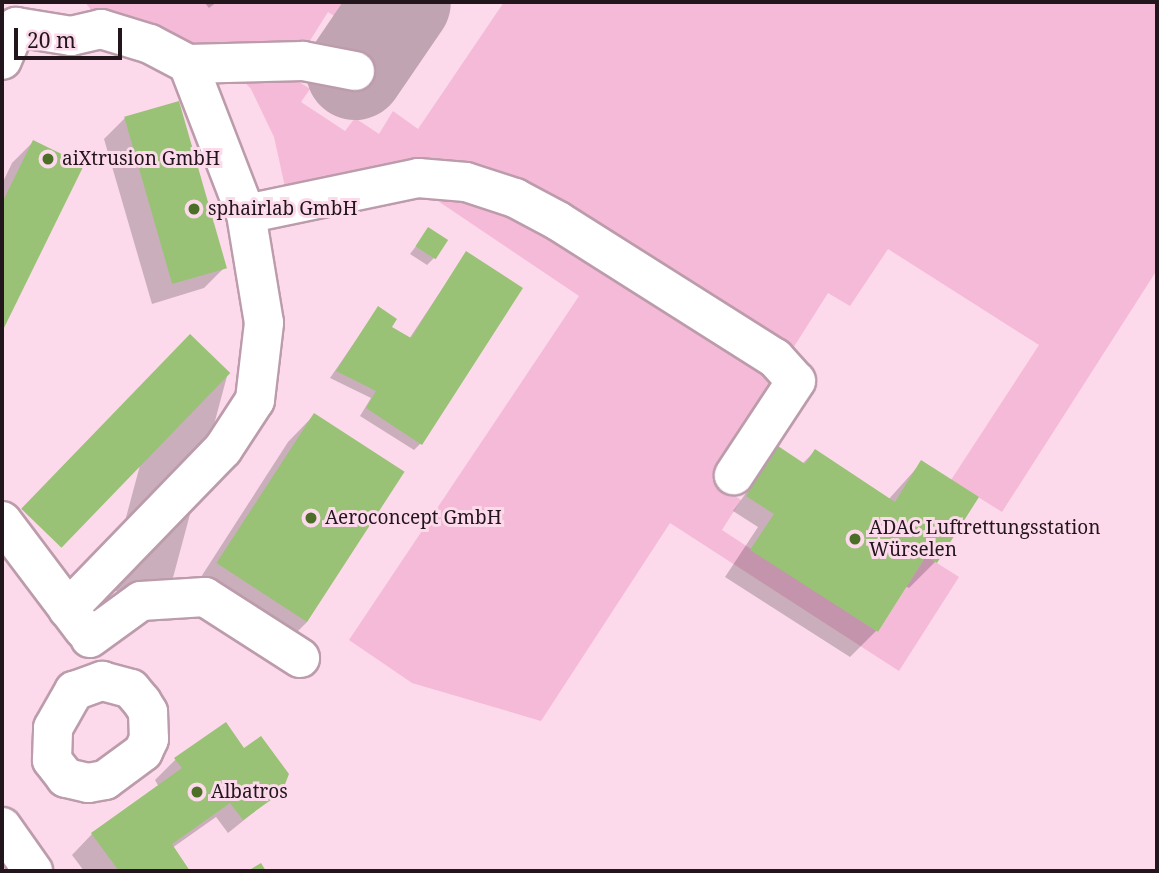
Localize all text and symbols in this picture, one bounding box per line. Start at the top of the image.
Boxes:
scale bar [18,14,126,58]
text: 20 m [27,26,76,54]
place label: aiXtrusion GmbH [62,148,220,170]
marker: aiXtrusion GmbH [40,151,56,167]
place label: sphairlab GmbH [208,198,357,220]
marker: sphairlab GmbH [186,201,202,217]
place label: Aeroconcept GmbH [325,507,502,529]
marker: Aeroconcept GmbH [303,510,319,526]
place label: ADAC Luftrettungsstation Würselen [869,517,1101,561]
marker: ADAC Luftrettungsstation Würselen [847,531,863,547]
place label: Albatros [211,781,288,803]
marker: Albatros [189,784,205,800]

